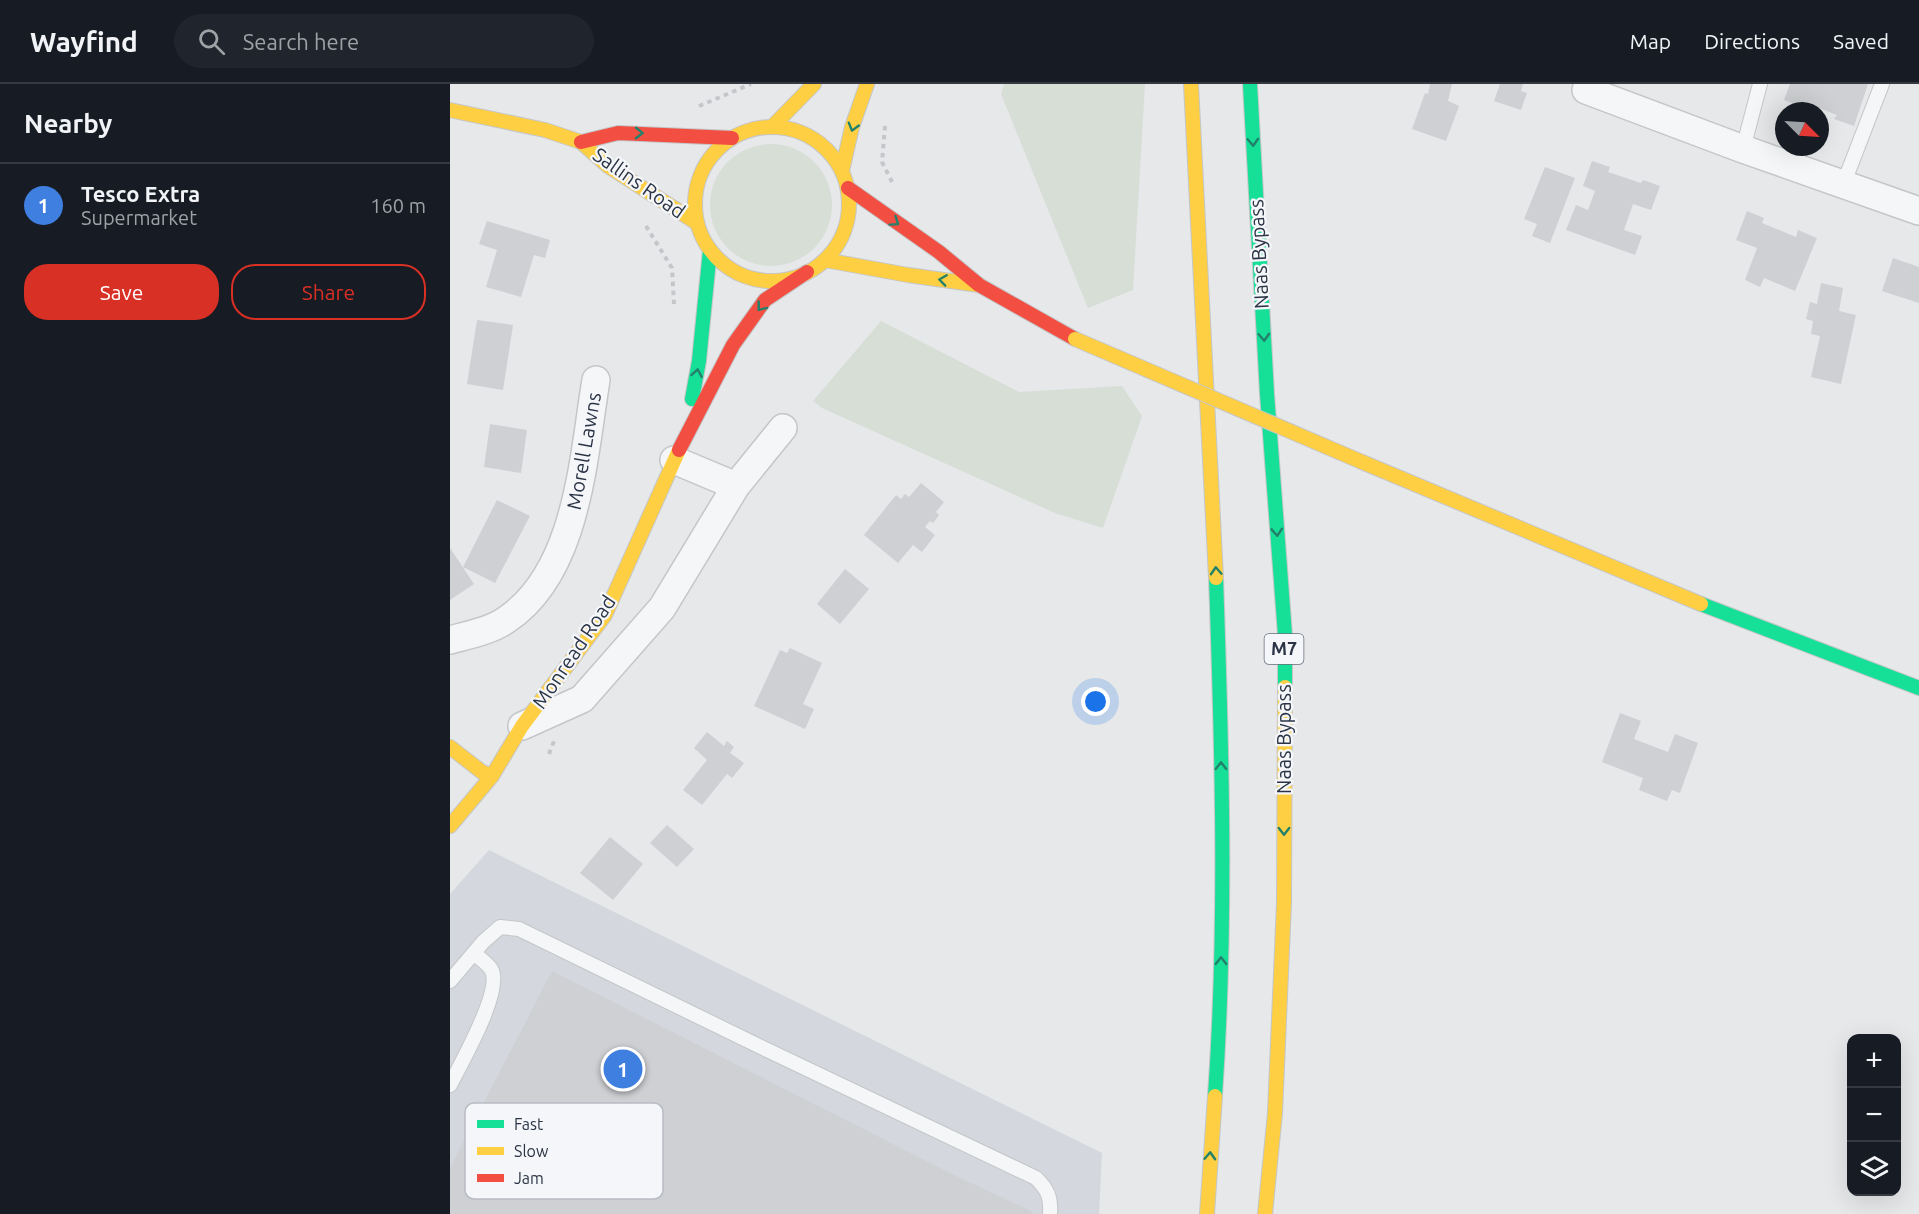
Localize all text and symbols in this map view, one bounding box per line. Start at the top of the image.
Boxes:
search box [174,14,594,68]
icon: search [195,25,228,58]
text: Wayfind [30,26,138,57]
text: Search here [243,29,359,54]
text: Map [1630,29,1671,53]
text: Directions [1704,29,1800,53]
text: Saved [1833,29,1889,53]
north arrow [1775,102,1829,156]
text: Nearby [24,109,112,138]
one-way arrow [848,121,860,132]
one-way arrow [634,126,643,139]
one-way arrow [1247,138,1260,147]
street label: Sallins Road [589,143,690,223]
text: Tesco Extra [81,181,200,206]
text: 1 [38,194,49,217]
text: 160 m [370,194,426,217]
street label: Naas Bypass [1244,199,1273,309]
text: Supermarket [81,206,197,229]
one-way arrow [888,215,899,226]
button: Save [24,264,219,320]
button: Share [231,264,426,320]
one-way arrow [939,275,948,287]
one-way arrow [757,300,768,311]
one-way arrow [1257,333,1270,342]
one-way arrow [690,368,703,378]
street label: Morell Lawns [562,390,605,511]
one-way arrow [1270,527,1283,536]
one-way arrow [1209,567,1222,576]
street label: Monread Road [527,591,620,713]
road number: M7 [1264,634,1304,664]
street label: Naas Bypass [1272,684,1295,794]
your location [1081,687,1110,716]
one-way arrow [1215,761,1227,770]
one-way arrow [1278,827,1290,836]
one-way arrow [1215,956,1227,965]
map controls [1847,1034,1901,1196]
button: + [1847,1034,1901,1088]
pin: 1 [604,1046,642,1092]
button: − [1847,1088,1901,1142]
legend [465,1103,663,1199]
text: Fast [514,1115,544,1133]
text: Slow [514,1142,549,1160]
button: layers [1847,1142,1901,1196]
one-way arrow [1204,1151,1217,1160]
text: Jam [514,1169,544,1187]

